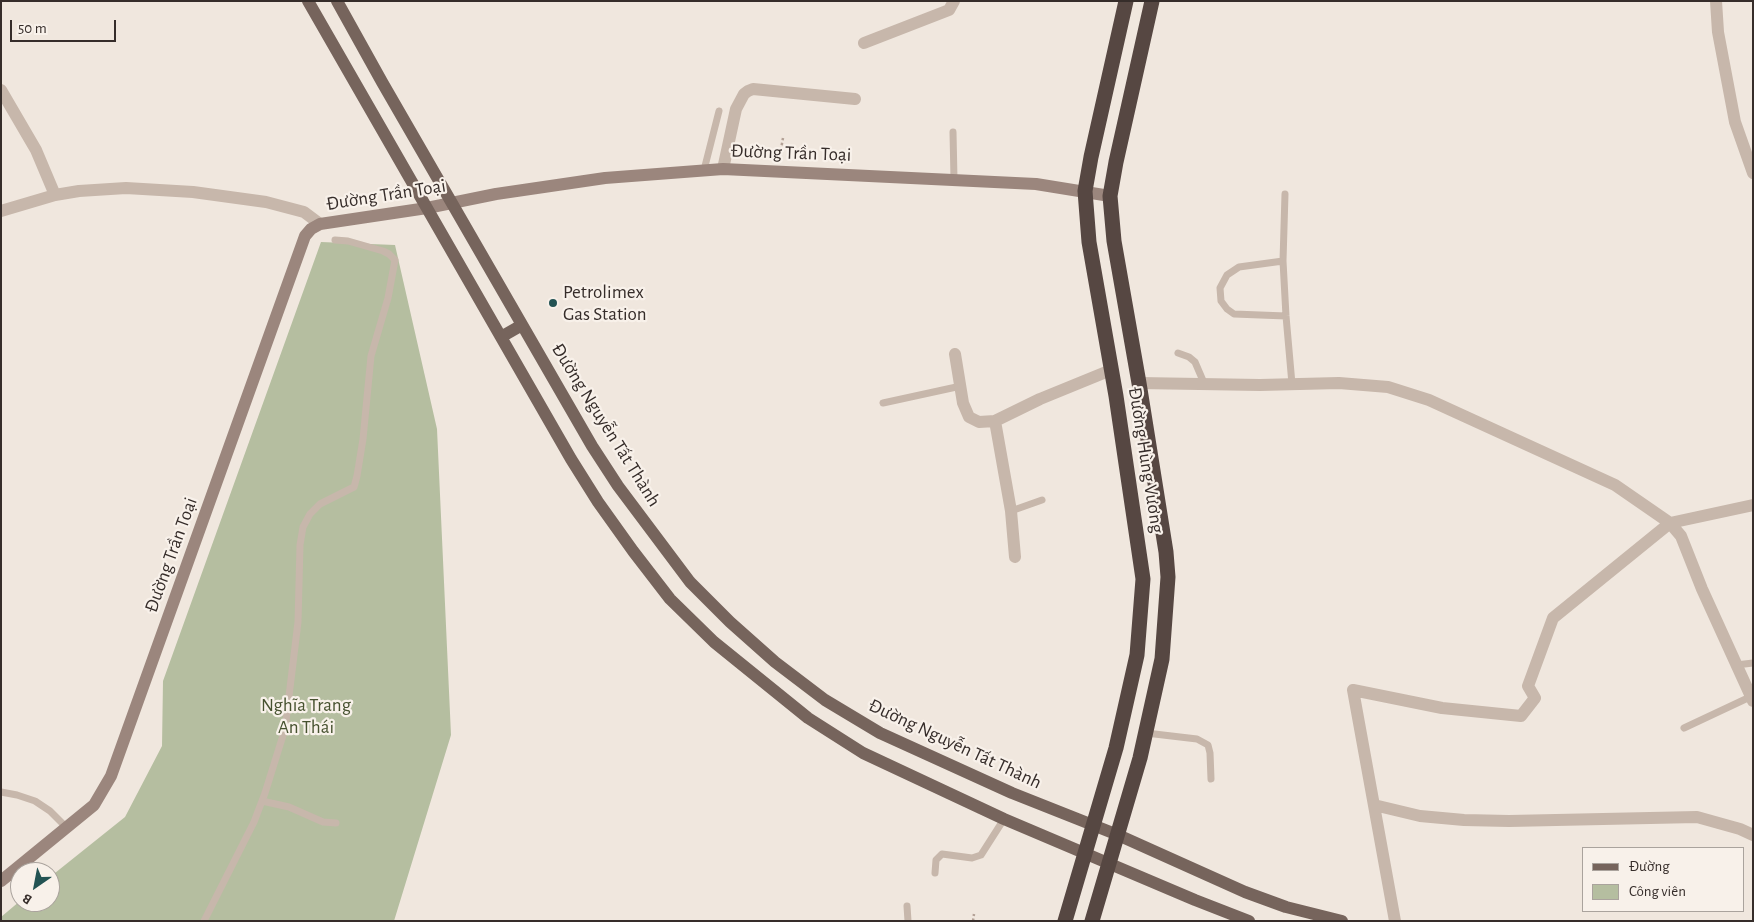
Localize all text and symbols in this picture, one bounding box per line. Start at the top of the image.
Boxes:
scale bar [12,10,119,42]
text: 50 m [18,21,47,36]
street label: Đường Trần Toại [730,140,852,166]
street label: Đường Trần Toại [325,174,447,216]
place label: Petrolimex Gas Station [563,281,647,325]
marker: Petrolimex Gas Station [547,297,559,309]
street label: Đường Nguyễn Tất Thành [546,339,666,511]
street label: Đường Hùng Vương [1123,385,1169,535]
street label: Đường Trần Toại [140,494,202,616]
park label: Nghĩa Trang An Thái [261,694,351,738]
street label: Đường Nguyễn Tất Thành [865,694,1045,794]
legend [1582,847,1744,912]
text: Đường [1629,859,1669,874]
north arrow [10,862,60,912]
text: Công viên [1629,884,1686,899]
text: B [20,891,35,907]

